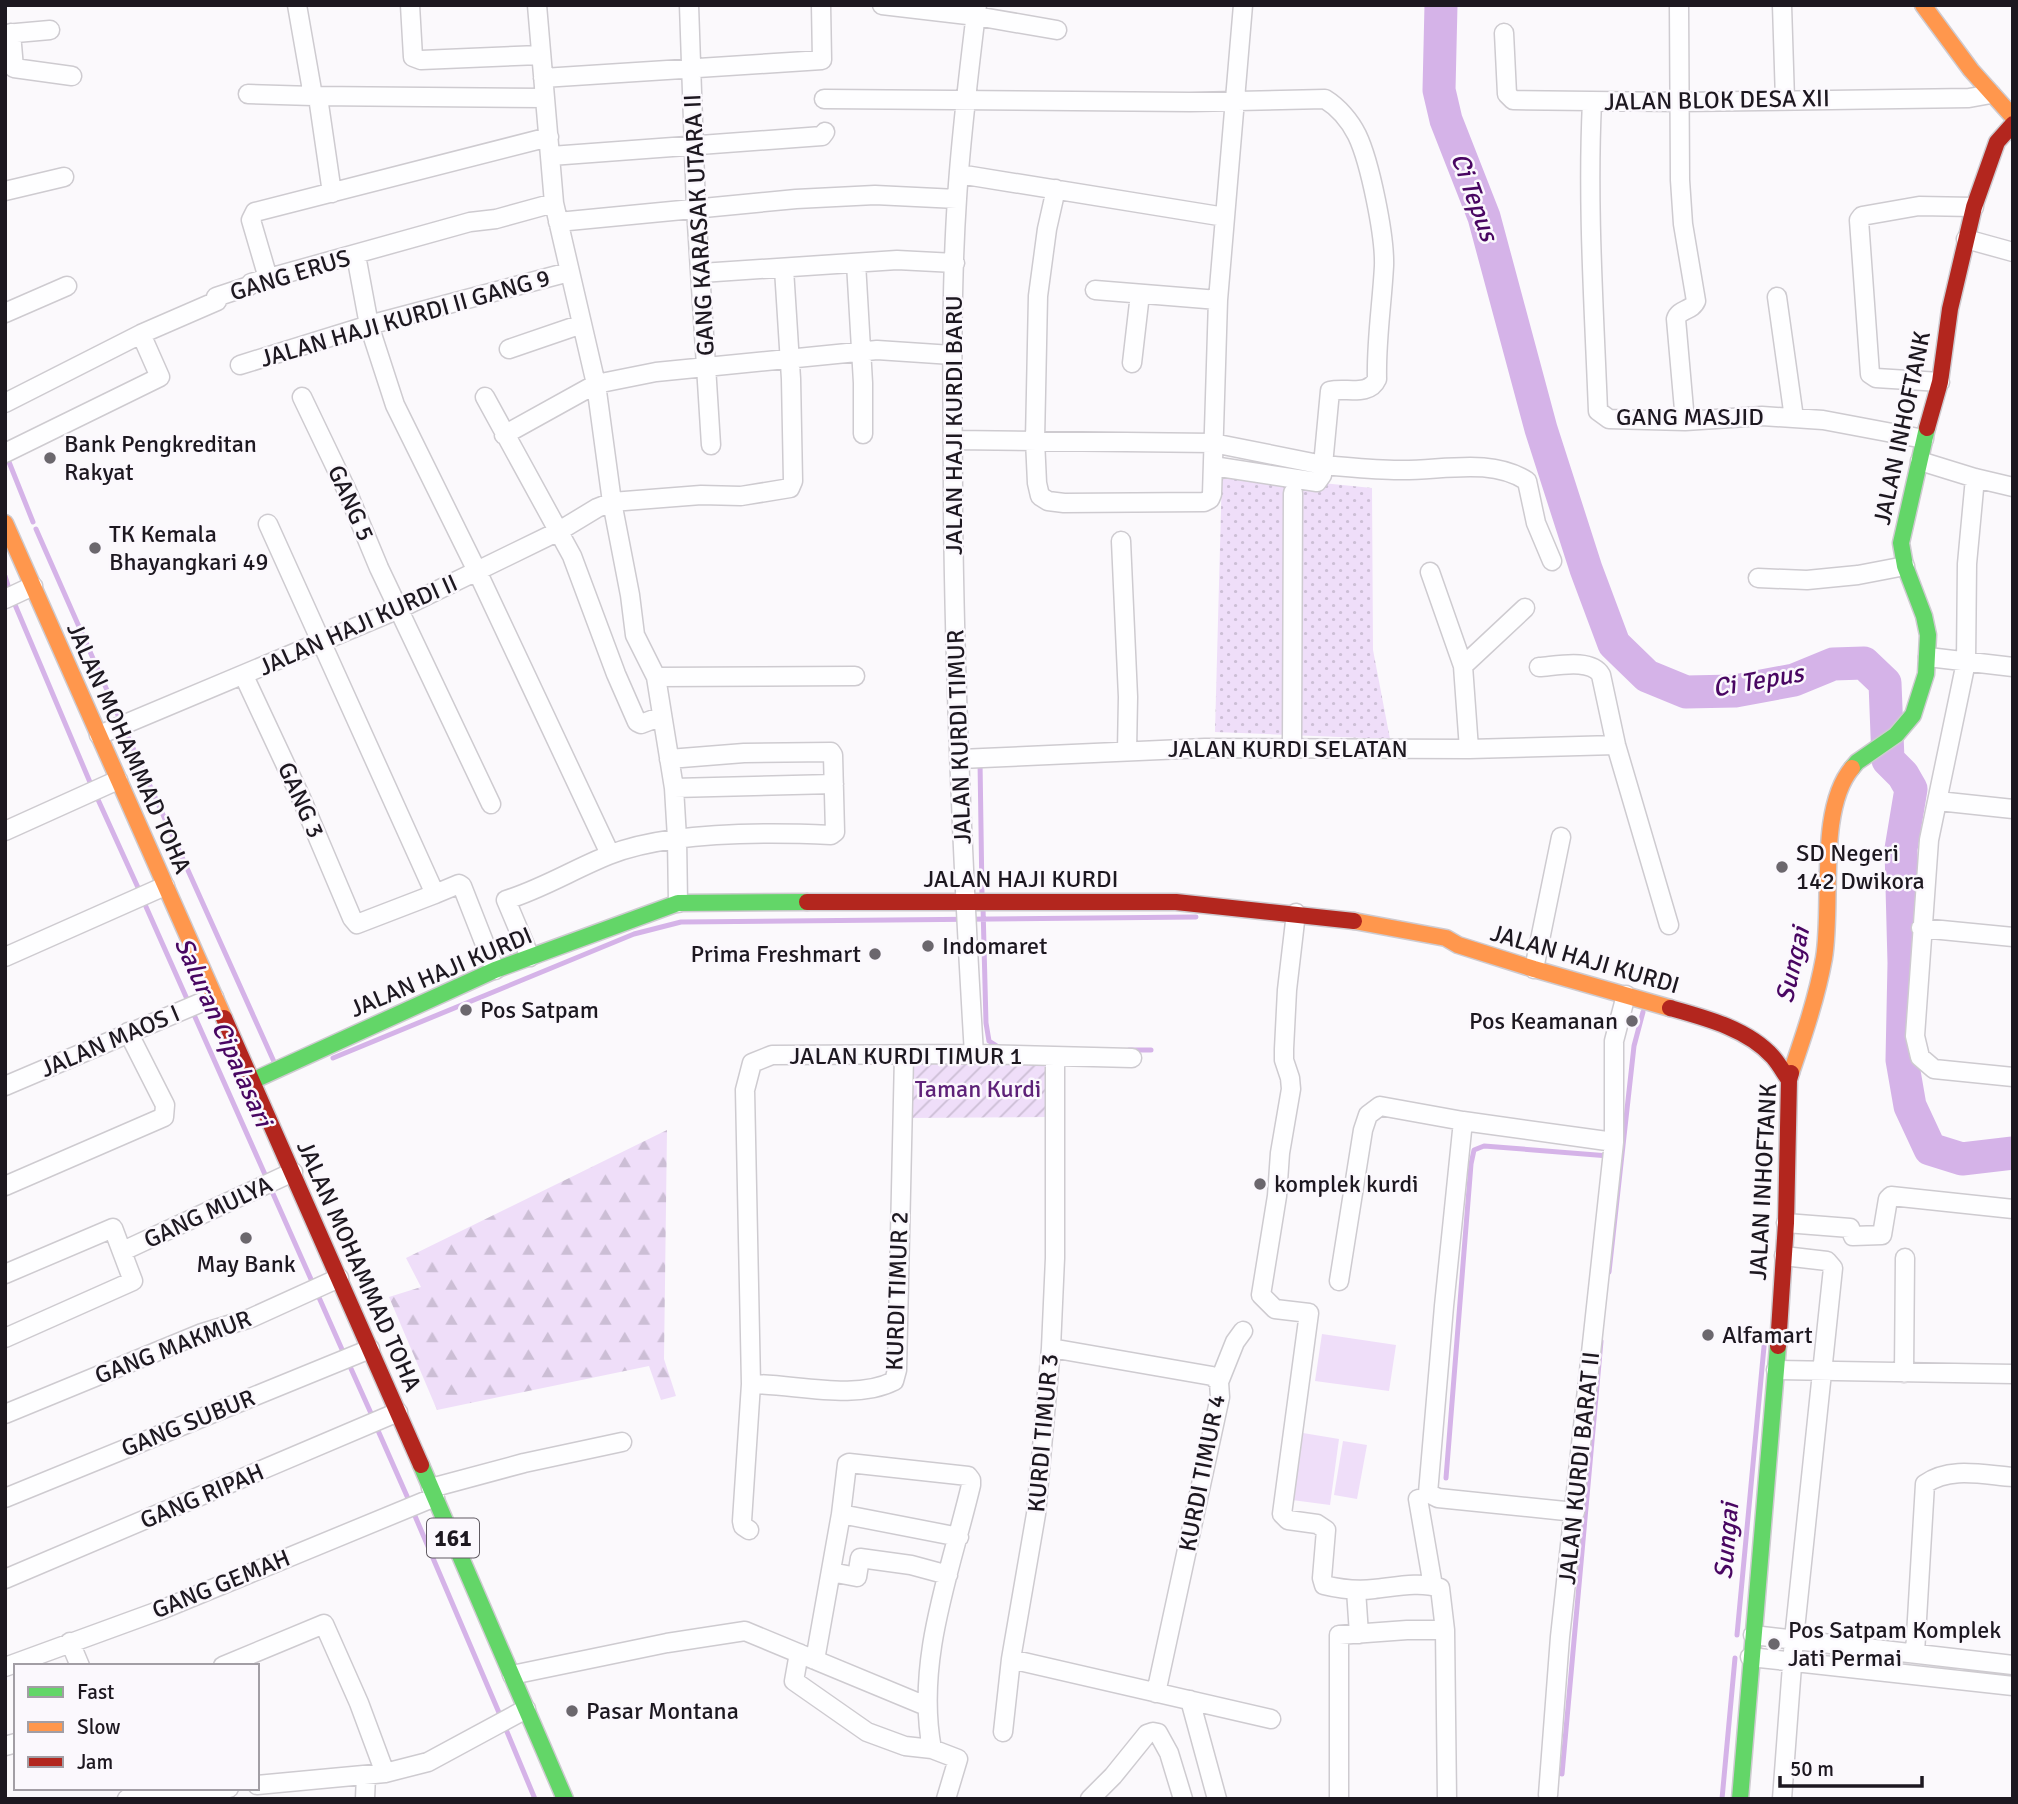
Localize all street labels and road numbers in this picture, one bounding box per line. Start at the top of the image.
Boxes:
street label: JALAN BLOK DESA XII [1604,83,1830,117]
street label: GANG KARASAK UTARA II [677,93,721,357]
street label: GANG ERUS [226,243,354,307]
street label: JALAN HAJI KURDI II GANG 9 [257,262,553,374]
street label: JALAN HAJI KURDI BARU [939,295,969,555]
street label: JALAN INHOFTANK [1867,329,1937,527]
street label: GANG MASJID [1616,402,1764,432]
street label: GANG 5 [321,460,381,546]
street label: JALAN HAJI KURDI II [254,568,462,682]
street label: JALAN MOHAMMAD TOHA [60,618,198,878]
street label: JALAN KURDI TIMUR [940,629,978,845]
street label: JALAN KURDI SELATAN [1168,734,1408,764]
street label: GANG 3 [271,757,331,843]
street label: JALAN HAJI KURDI [923,864,1119,894]
street label: JALAN HAJI KURDI [1487,918,1683,1000]
street label: JALAN HAJI KURDI [345,920,537,1024]
street label: JALAN MAOS I [36,998,184,1084]
street label: JALAN KURDI TIMUR 1 [790,1041,1022,1071]
street label: JALAN INHOFTANK [1743,1083,1783,1281]
street label: JALAN MOHAMMAD TOHA [290,1136,428,1396]
street label: GANG MULYA [139,1169,277,1255]
street label: KURDI TIMUR 2 [879,1211,915,1371]
street label: GANG MAKMUR [90,1303,256,1391]
street label: JALAN KURDI BARAT II [1552,1350,1606,1586]
street label: KURDI TIMUR 3 [1021,1352,1065,1514]
street label: GANG SUBUR [117,1383,259,1463]
street label: KURDI TIMUR 4 [1172,1392,1232,1554]
street label: GANG RIPAH [136,1456,268,1536]
road number: 161 [427,1518,479,1558]
street label: GANG GEMAH [148,1543,294,1625]

